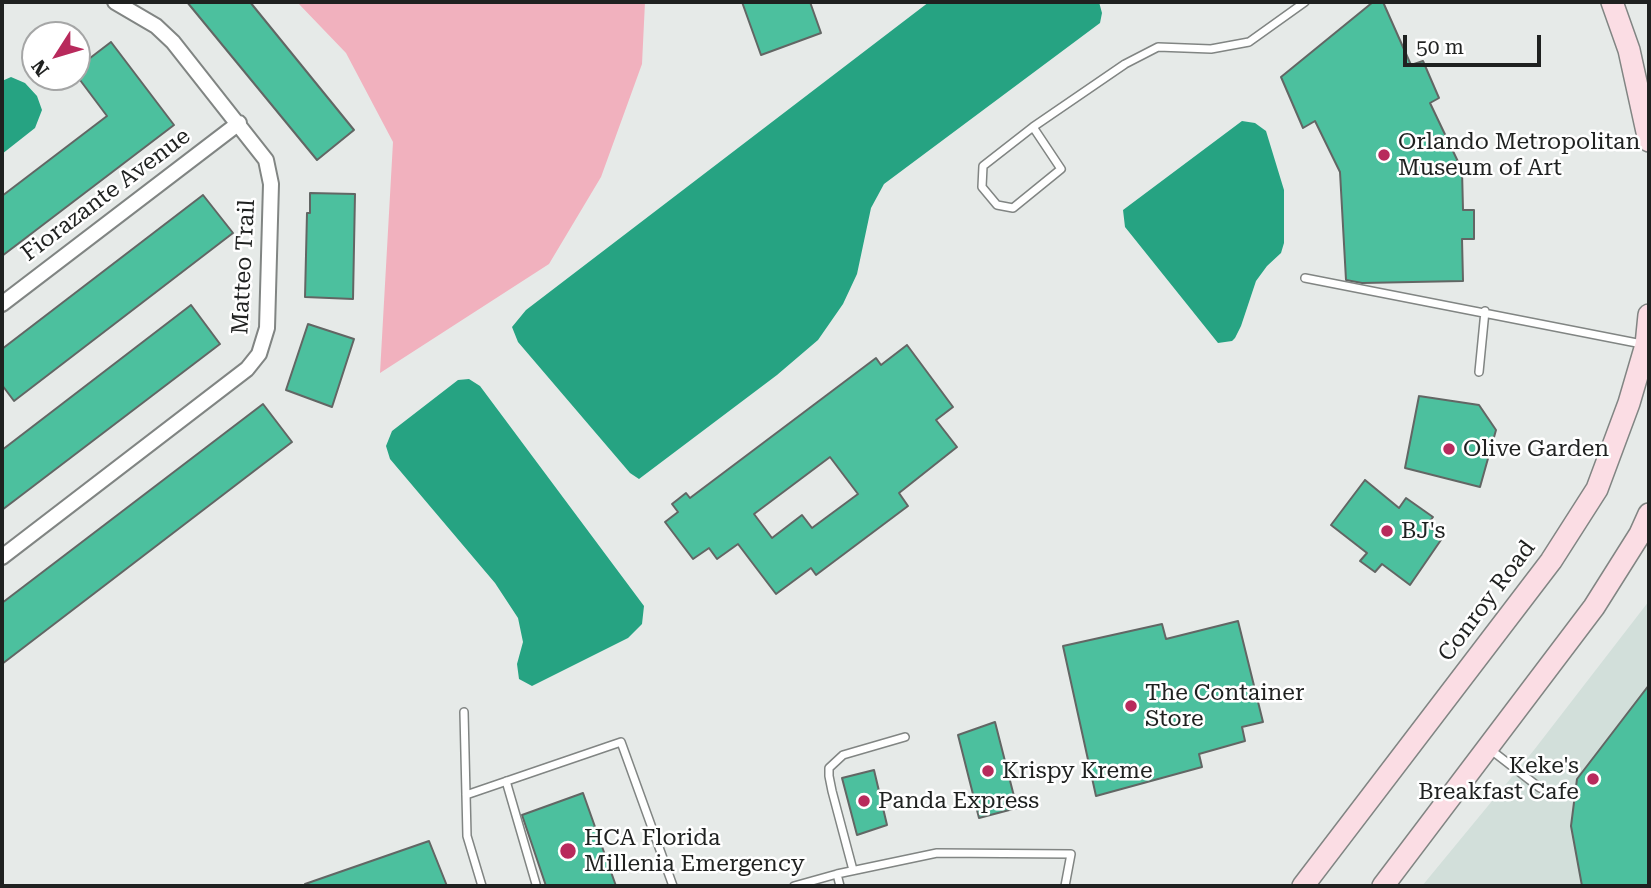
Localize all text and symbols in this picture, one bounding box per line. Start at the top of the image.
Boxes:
north arrow [21,21,91,91]
scale bar [1406,21,1544,65]
text: 50 m [1416,35,1464,59]
text: N [27,55,54,81]
street label: Fiorazante Avenue [16,123,196,267]
place label: Orlando Metropolitan Museum of Art [1398,128,1640,182]
marker: Orlando Metropolitan Museum of Art [1376,147,1392,163]
street label: Matteo Trail [227,199,261,335]
place label: Olive Garden [1463,435,1609,463]
marker: Olive Garden [1441,441,1457,457]
place label: BJ's [1401,517,1445,545]
marker: BJ's [1379,523,1395,539]
street label: Conroy Road [1433,535,1541,667]
place label: The Container Store [1145,679,1304,733]
marker: The Container Store [1123,698,1139,714]
place label: Keke's Breakfast Cafe [1418,752,1579,806]
place label: Krispy Kreme [1002,757,1153,785]
marker: Krispy Kreme [980,763,996,779]
marker: Keke's Breakfast Cafe [1585,771,1601,787]
place label: Panda Express [878,787,1039,815]
marker: Panda Express [856,793,872,809]
place label: HCA Florida Millenia Emergency [584,824,805,878]
marker: HCA Florida Millenia Emergency [558,841,578,861]

